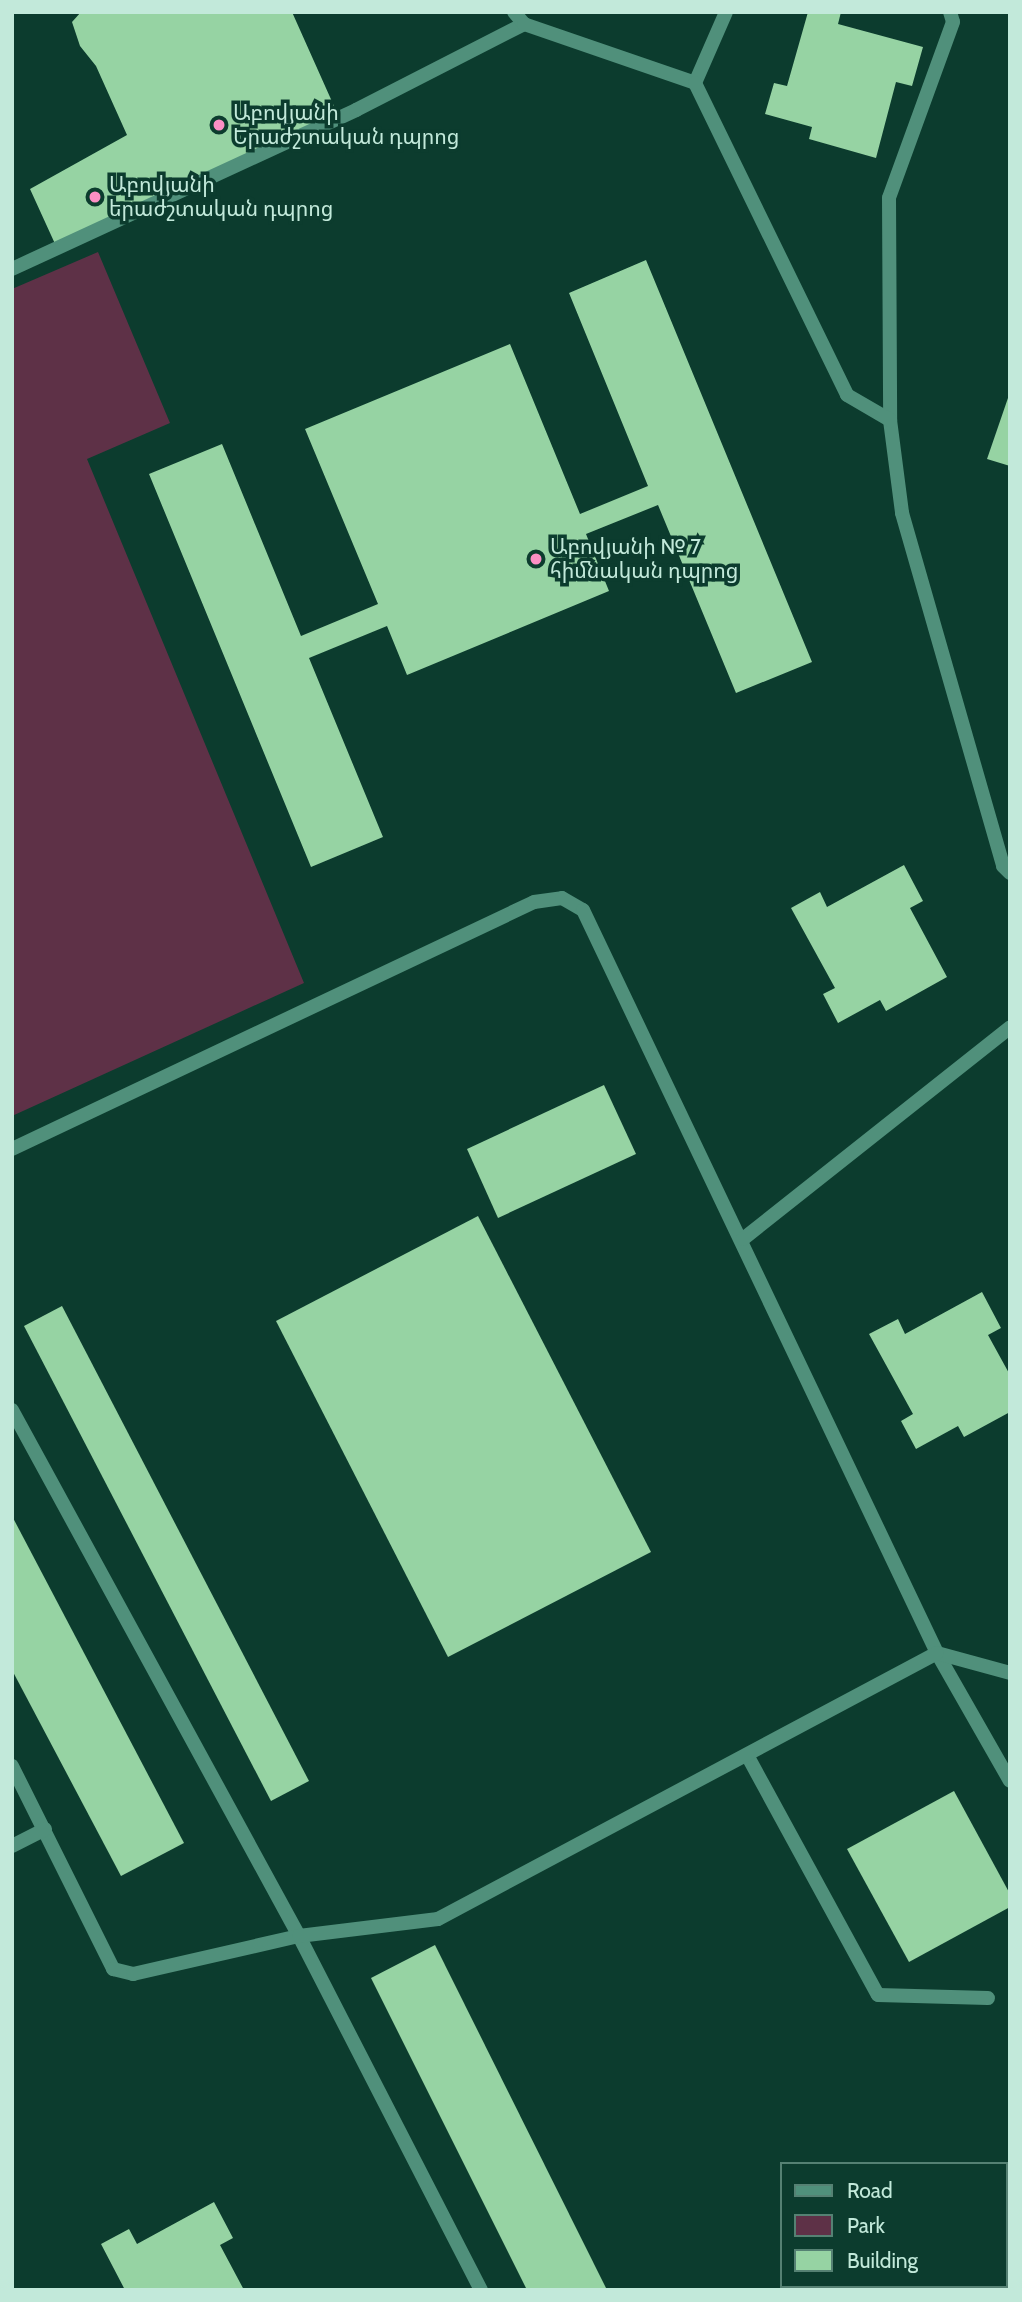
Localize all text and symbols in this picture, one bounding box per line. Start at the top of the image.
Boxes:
place label: Աբովյանի Երաժշտական դպրոց [233,100,459,150]
marker: Աբովյանի Երաժշտական դպրոց [211,117,227,133]
place label: Աբովյանի երաժշտական դպրոց [109,172,333,222]
marker: Աբովյանի երաժշտական դպրոց [87,189,103,205]
place label: Աբովյանի № 7 հիմնական դպրոց [550,534,738,584]
marker: Աբովյանի № 7 հիմնական դպրոց [528,551,544,567]
legend [780,2162,1008,2288]
text: Road [847,2178,893,2203]
text: Park [847,2213,885,2238]
text: Building [847,2248,918,2273]

